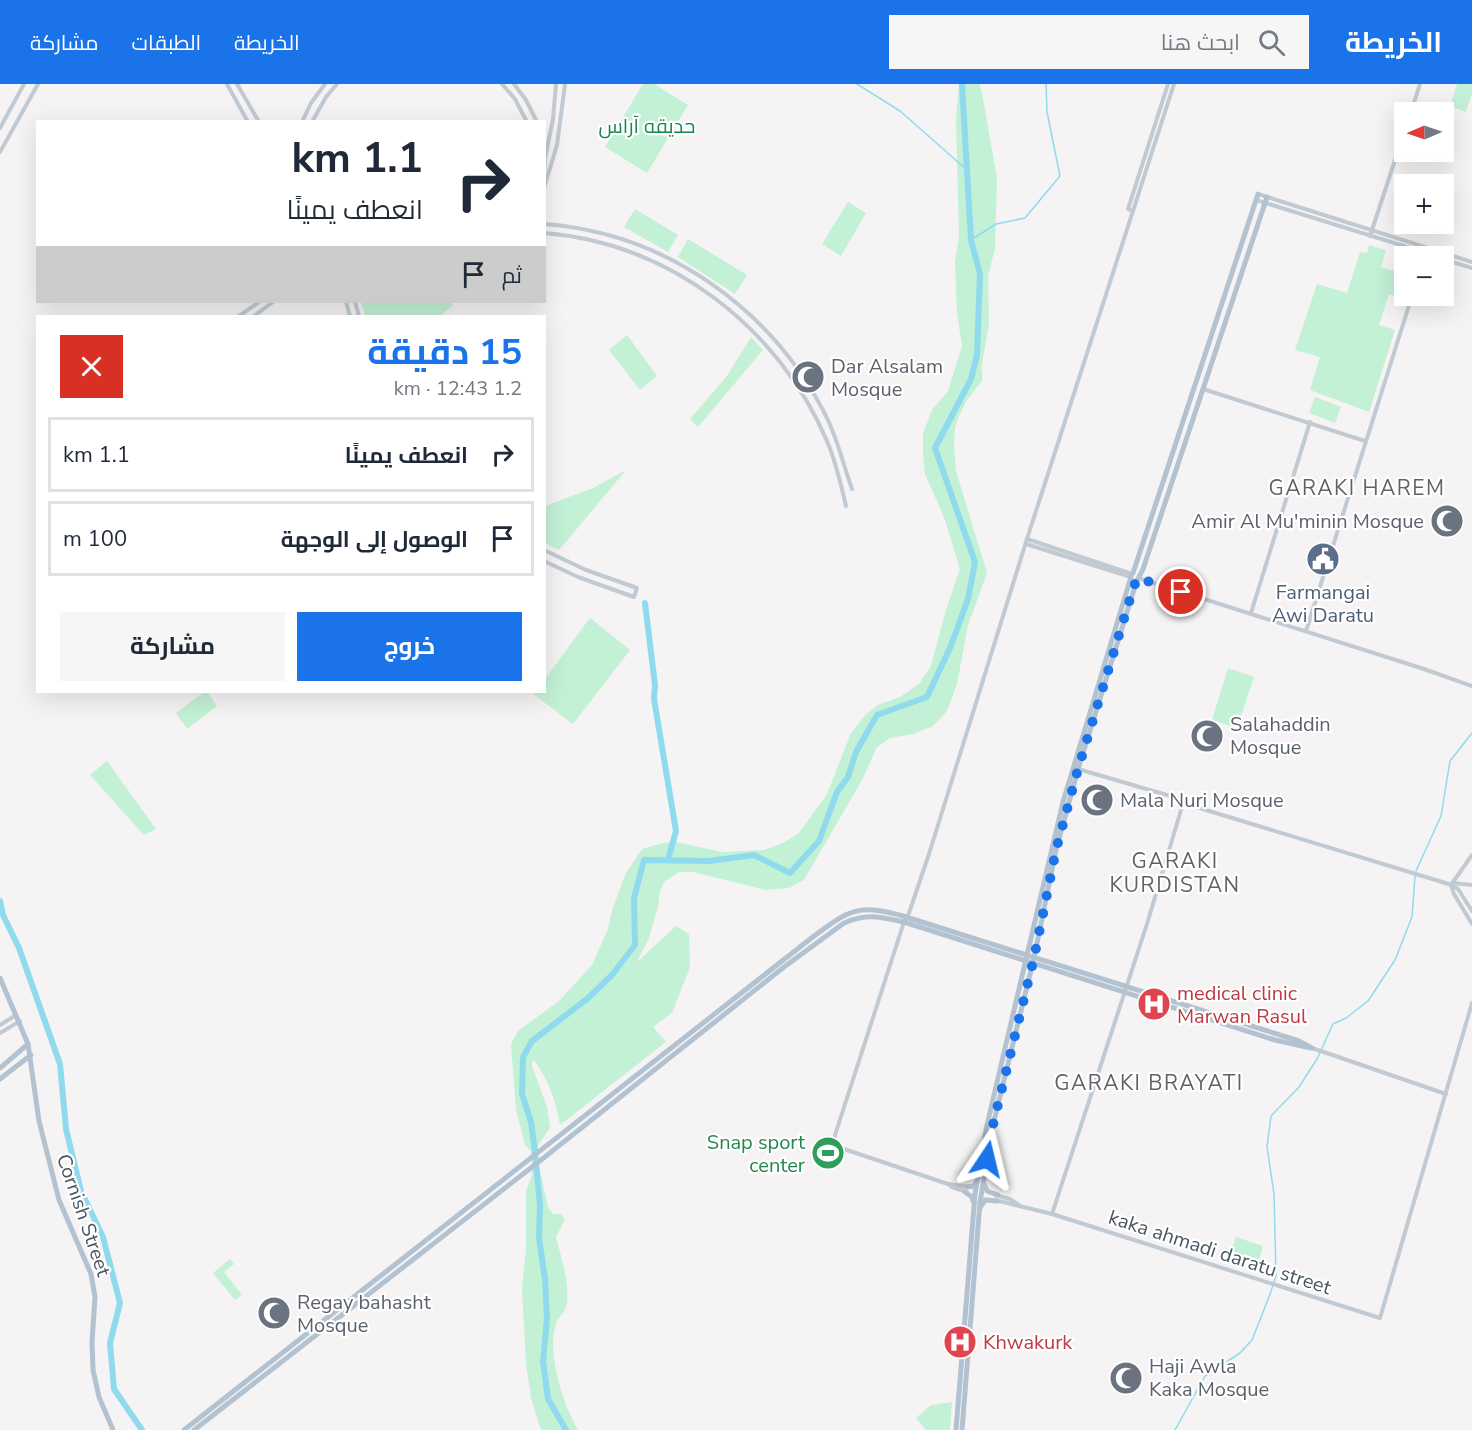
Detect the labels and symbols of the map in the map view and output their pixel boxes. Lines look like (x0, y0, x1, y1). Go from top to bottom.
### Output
north arrow (1394, 102, 1454, 162)
park label: حديقه آراس (599, 113, 695, 140)
place label: Dar Alsalam Mosque (831, 353, 943, 403)
mosque icon: Dar Alsalam Mosque (790, 359, 826, 395)
district label: GARAKI HAREM (1268, 474, 1446, 502)
mosque icon: Amir Al Mu'minin Mosque (1429, 503, 1465, 539)
place label: Amir Al Mu'minin Mosque (1191, 508, 1424, 535)
public building icon: Farmangai Awi Daratu (1305, 541, 1341, 577)
pin (1155, 566, 1206, 617)
place label: Farmangai Awi Daratu (1272, 579, 1374, 629)
place label: Salahaddin Mosque (1230, 711, 1331, 761)
mosque icon: Salahaddin Mosque (1189, 718, 1225, 754)
mosque icon: Mala Nuri Mosque (1079, 782, 1115, 818)
place label: Mala Nuri Mosque (1120, 787, 1284, 814)
district label: GARAKI KURDISTAN (1109, 847, 1241, 899)
place label: medical clinic Marwan Rasul (1177, 980, 1307, 1030)
hospital icon: medical clinic Marwan Rasul (1136, 986, 1172, 1022)
district label: GARAKI BRAYATI (1054, 1069, 1244, 1097)
position arrow (955, 1127, 1019, 1191)
place label: Snap sport center (707, 1129, 806, 1179)
sports icon: Snap sport center (810, 1135, 846, 1171)
street label: Cornish Street (50, 1150, 117, 1281)
street label: kaka ahmadi daratu street (1105, 1204, 1335, 1302)
place label: Regay bahasht Mosque (297, 1289, 432, 1339)
mosque icon: Regay bahasht Mosque (256, 1295, 292, 1331)
hospital icon: Khwakurk (942, 1324, 978, 1360)
place label: Khwakurk (983, 1329, 1073, 1356)
place label: Haji Awla Kaka Mosque (1149, 1353, 1269, 1403)
mosque icon: Haji Awla Kaka Mosque (1108, 1360, 1144, 1396)

